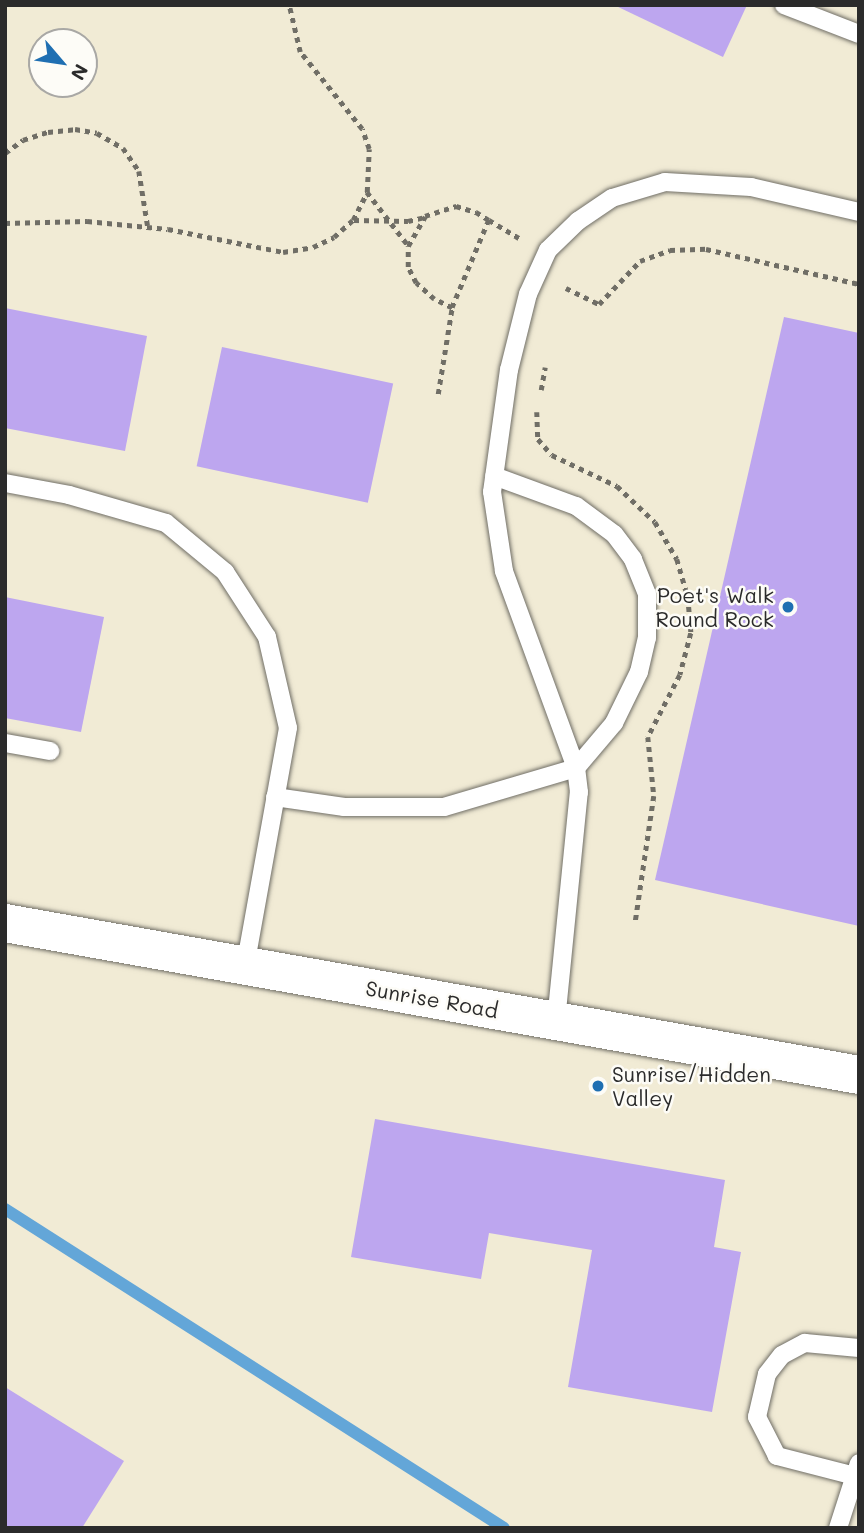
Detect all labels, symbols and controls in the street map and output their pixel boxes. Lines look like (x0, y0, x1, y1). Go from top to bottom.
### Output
north arrow (28, 28, 98, 98)
text: N (66, 60, 94, 85)
place label: Poet's Walk Round Rock (656, 582, 774, 632)
marker: Poet's Walk Round Rock (780, 599, 796, 615)
street label: Sunrise Road (364, 975, 500, 1023)
place label: Sunrise/Hidden Valley (612, 1061, 771, 1111)
marker: Sunrise/Hidden Valley (590, 1078, 606, 1094)

